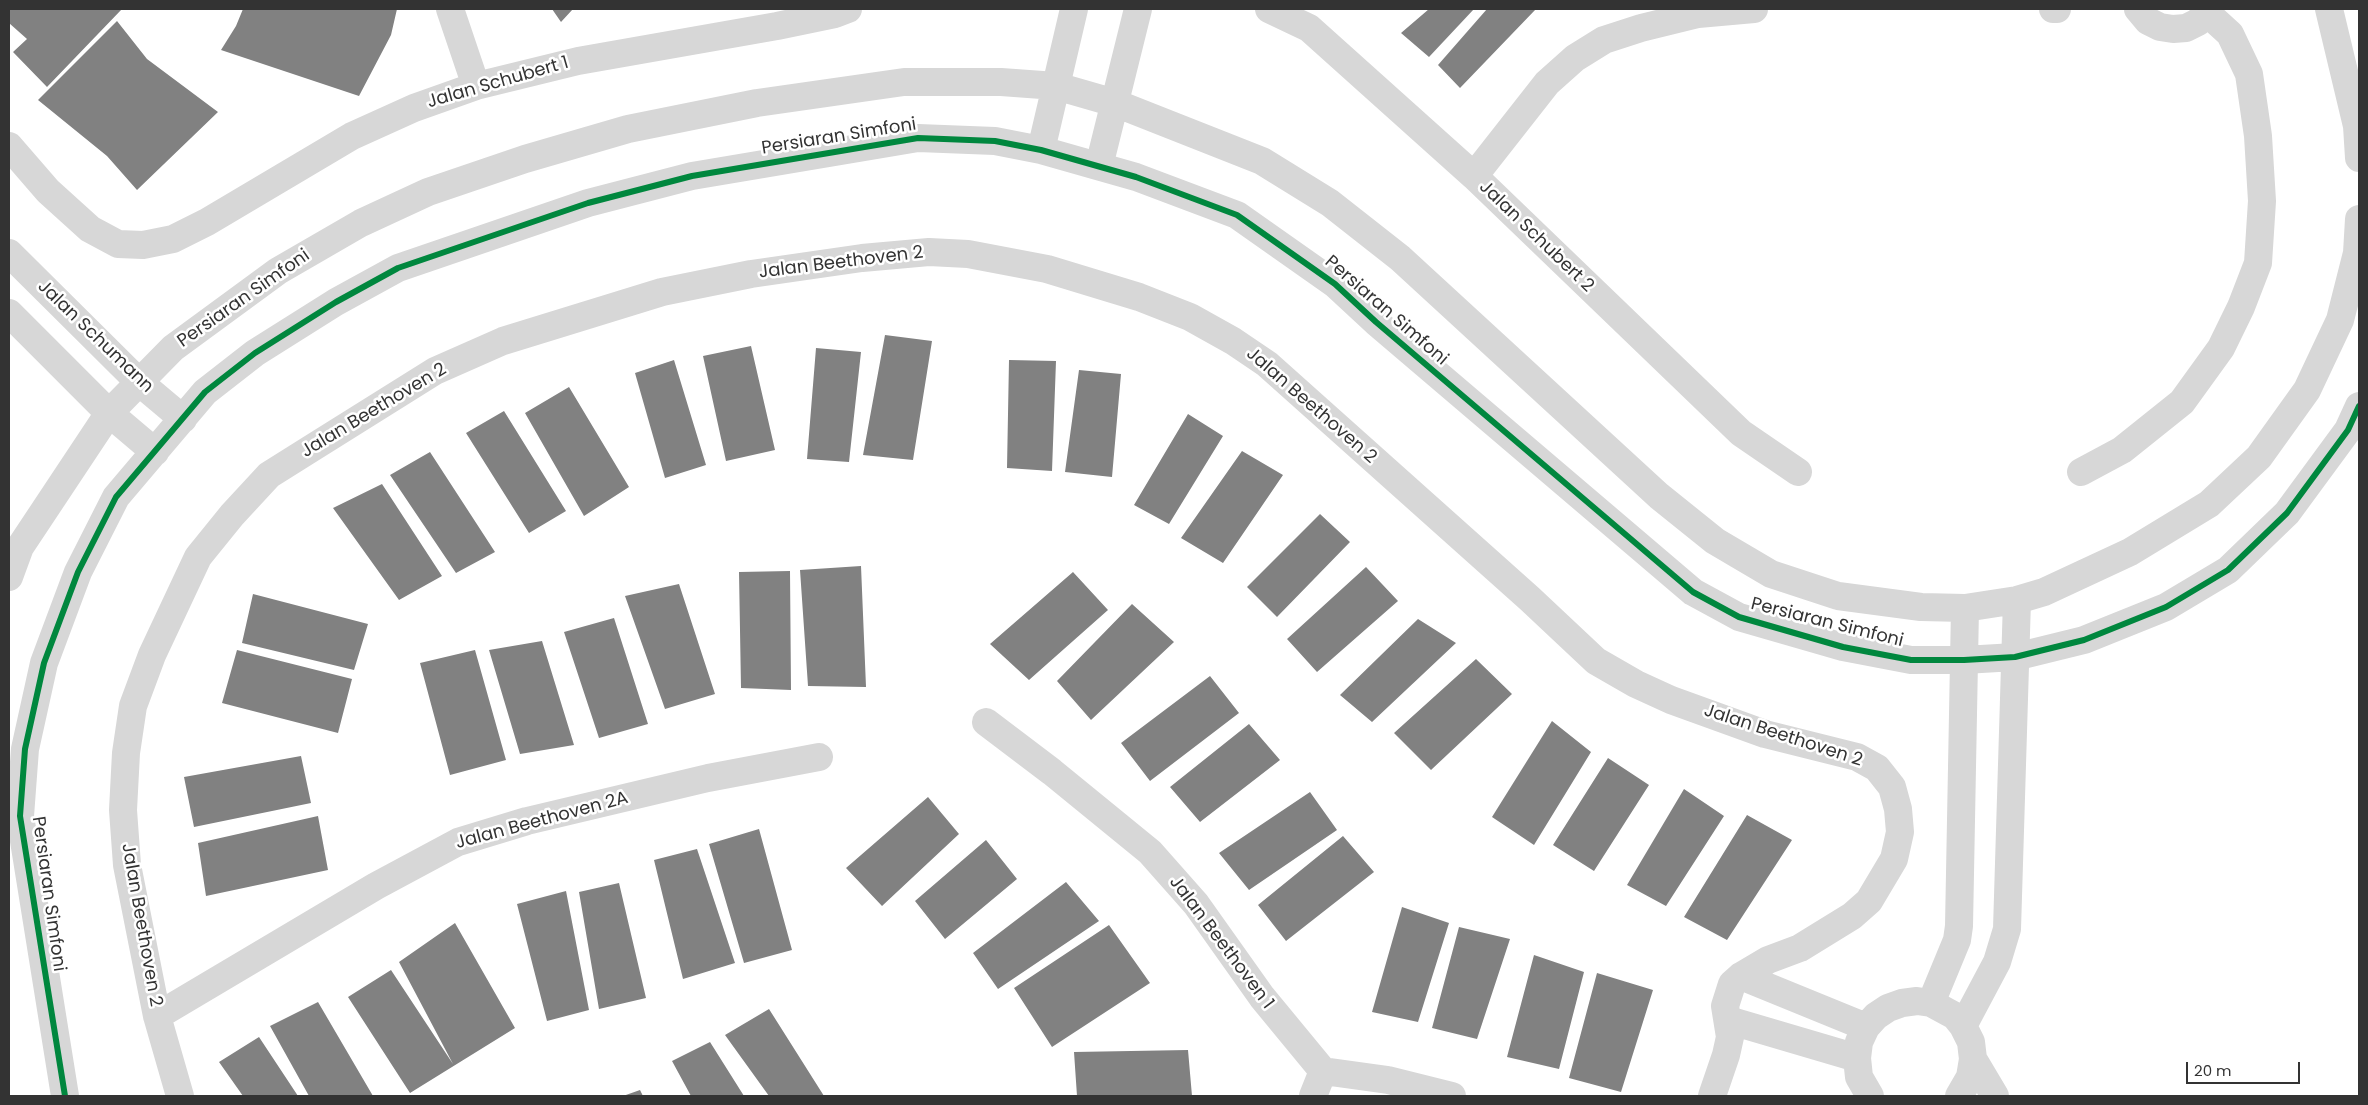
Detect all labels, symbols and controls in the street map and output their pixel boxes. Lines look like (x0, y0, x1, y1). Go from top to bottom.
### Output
street label: Jalan Schubert 1 (425, 52, 571, 114)
street label: Persiaran Simfoni (760, 114, 918, 160)
street label: Jalan Schubert 2 (1474, 177, 1598, 297)
street label: Jalan Beethoven 2 (758, 242, 924, 284)
street label: Persiaran Simfoni (174, 245, 314, 353)
street label: Persiaran Simfoni (1320, 252, 1452, 370)
street label: Jalan Schumann (33, 276, 157, 398)
street label: Jalan Beethoven 2 (1241, 344, 1381, 468)
street label: Jalan Beethoven 2 (298, 359, 450, 463)
street label: Persiaran Simfoni (1749, 594, 1905, 652)
street label: Jalan Beethoven 2 (1701, 700, 1865, 772)
street label: Jalan Beethoven 2A (453, 788, 631, 854)
street label: Persiaran Simfoni (26, 815, 70, 973)
street label: Jalan Beethoven 2 (116, 842, 166, 1008)
street label: Jalan Beethoven 1 (1164, 872, 1278, 1014)
scale bar (2188, 1052, 2302, 1084)
text: 20 m (2194, 1060, 2232, 1081)

